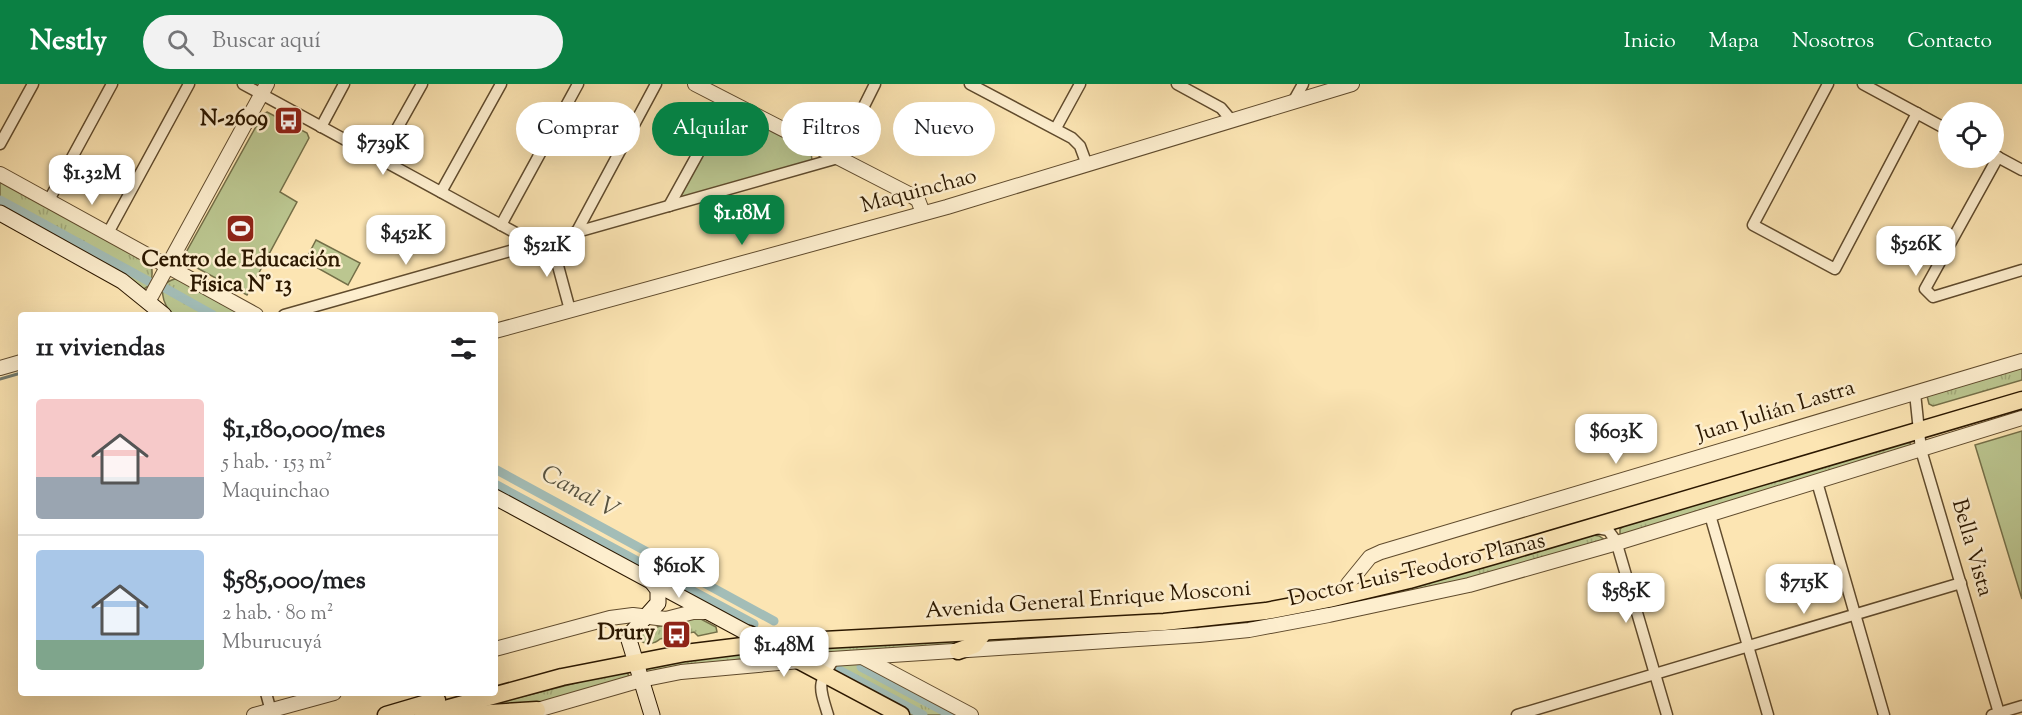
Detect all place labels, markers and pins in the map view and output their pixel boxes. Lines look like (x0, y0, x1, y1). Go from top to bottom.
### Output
place label: N-2609 (200, 104, 268, 136)
bus stop icon: N-2609 (273, 104, 305, 136)
pin: $739K (341, 125, 425, 176)
pin: $1.32M (43, 155, 141, 206)
pin: $1.18M (693, 195, 791, 246)
sports icon: Centro de Educación Física N° 13 (225, 213, 257, 245)
pin: $452K (364, 215, 448, 266)
pin: $526K (1874, 226, 1958, 277)
pin: $521K (505, 227, 589, 278)
place label: Centro de Educación Física N° 13 (142, 245, 340, 302)
pin: $603K (1574, 414, 1658, 465)
pin: $610K (637, 548, 721, 599)
pin: $715K (1762, 564, 1846, 615)
pin: $585K (1584, 573, 1668, 624)
place label: Drury (597, 618, 655, 650)
bus stop icon: Drury (660, 618, 692, 650)
pin: $1.48M (735, 627, 833, 678)

